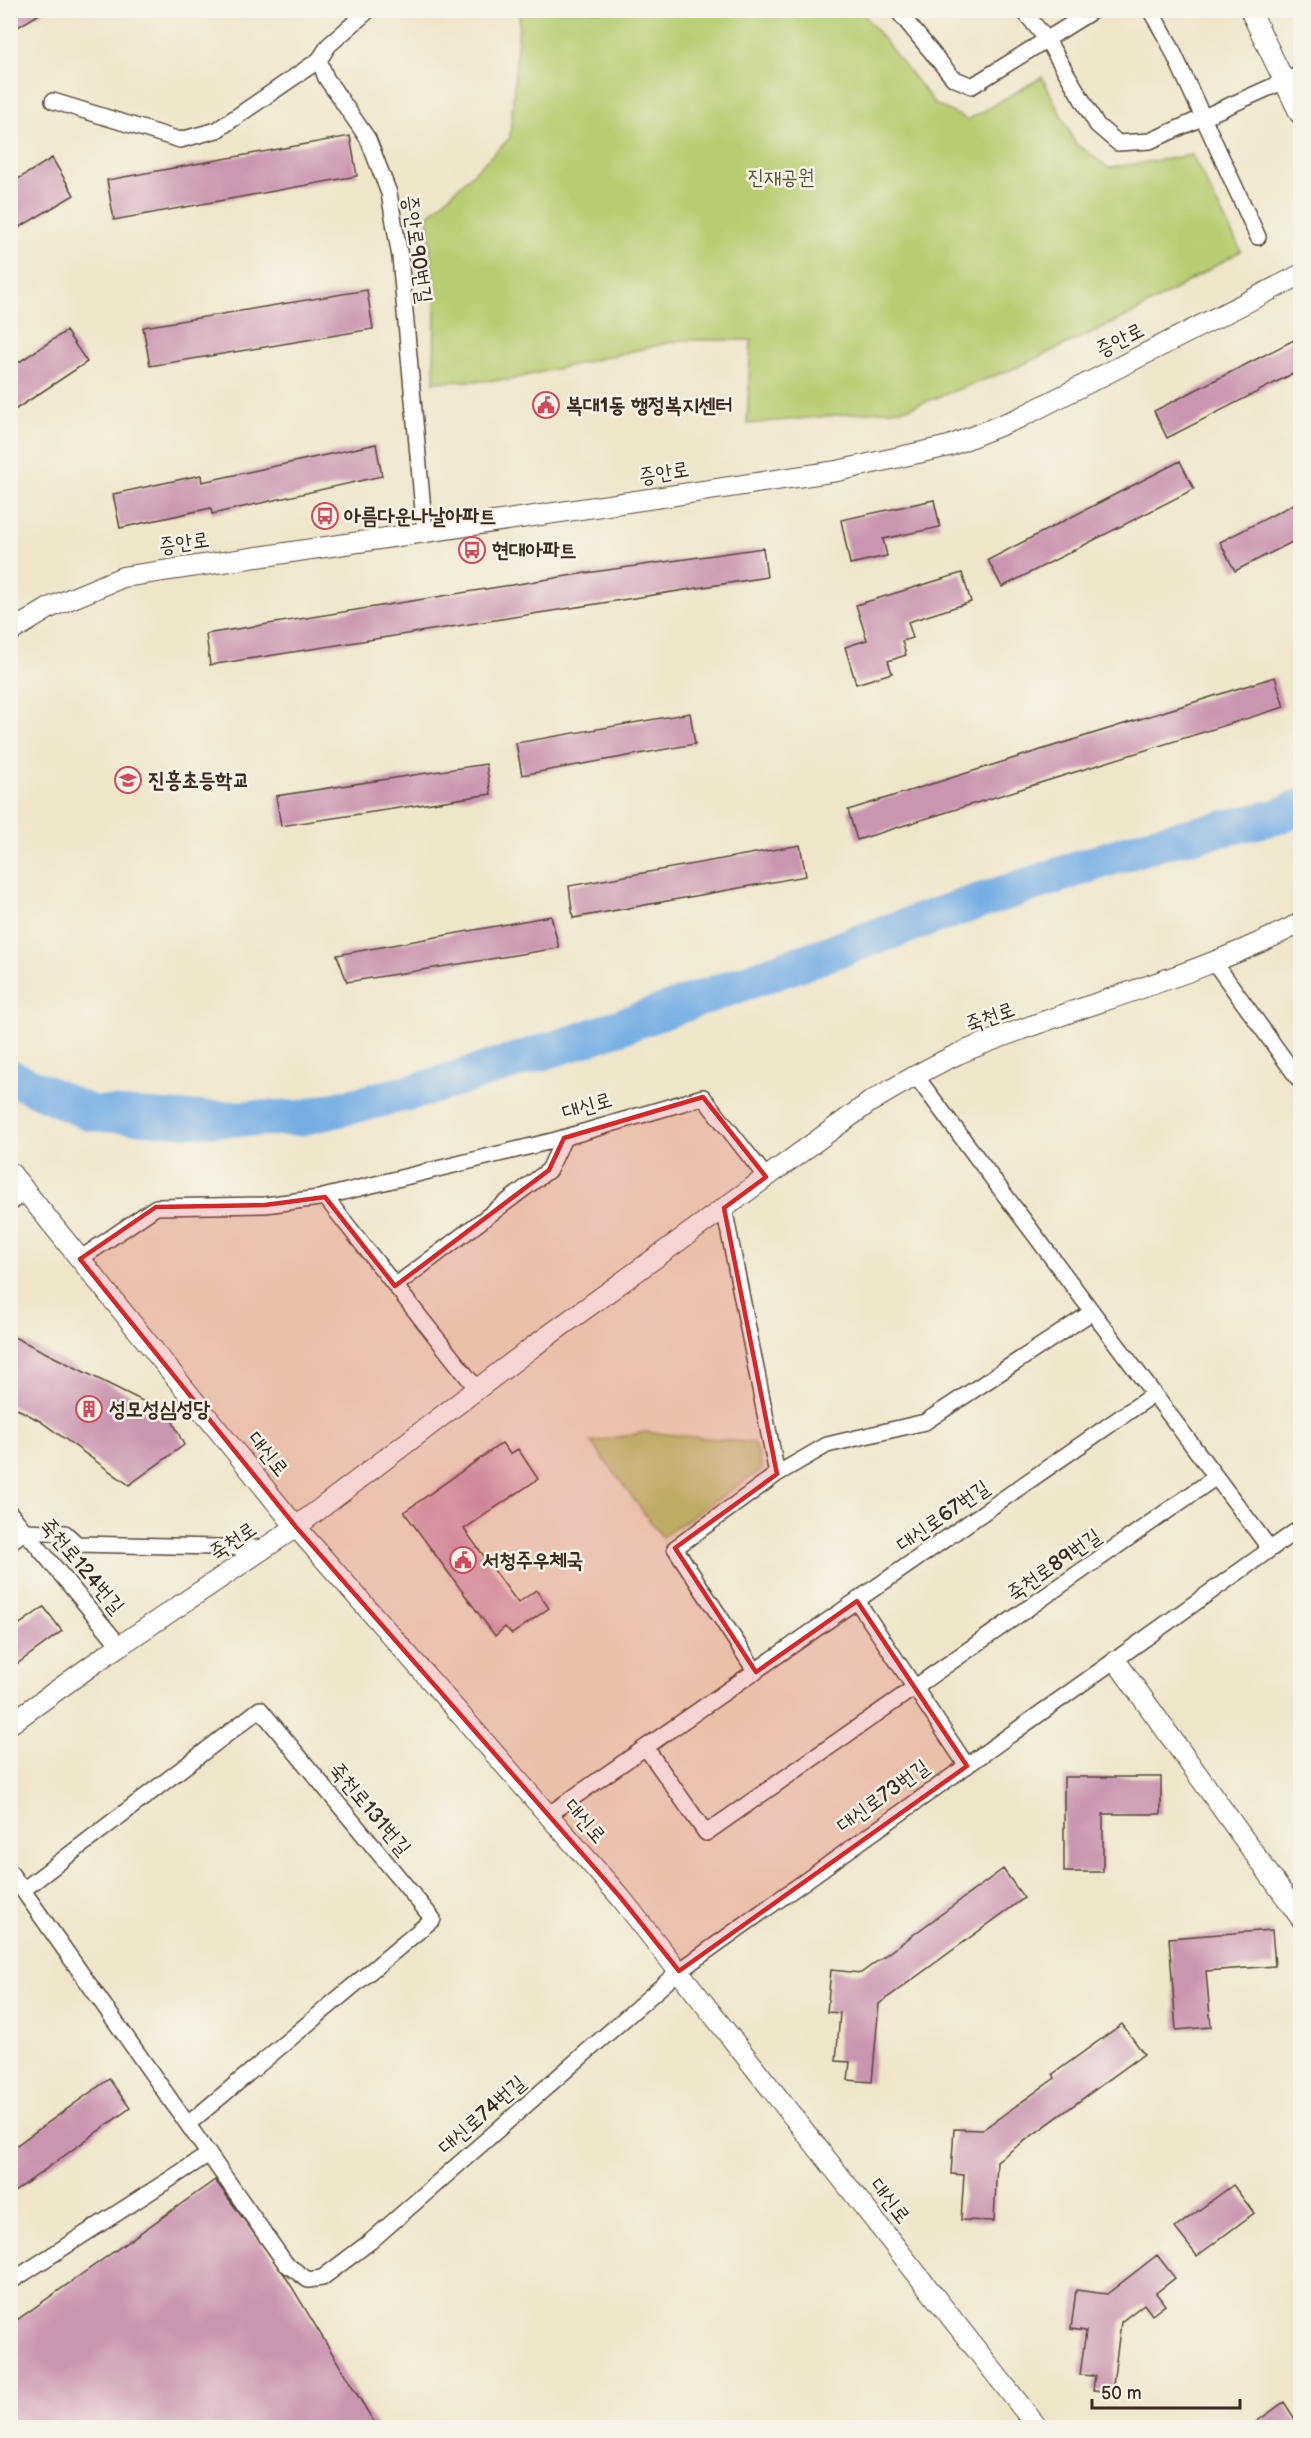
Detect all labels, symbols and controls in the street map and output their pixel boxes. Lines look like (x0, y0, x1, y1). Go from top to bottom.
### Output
park label: 진재공원 (747, 165, 815, 190)
street label: 증안로90번길 (397, 193, 437, 305)
street label: 증안로 (1092, 317, 1148, 363)
public building icon: 복대1동 행정복지센터 (531, 390, 561, 420)
place label: 복대1동 행정복지센터 (566, 393, 733, 418)
street label: 증안로 (637, 457, 691, 489)
bus stop icon: 아름다운나날아파트 (310, 501, 340, 531)
place label: 아름다운나날아파트 (344, 504, 496, 529)
street label: 증안로 (157, 527, 211, 559)
bus stop icon: 현대아파트 (457, 535, 487, 565)
place label: 현대아파트 (492, 538, 577, 563)
school or university icon: 진흥초등학교 (113, 765, 143, 795)
place label: 진흥초등학교 (148, 768, 249, 793)
street label: 죽천로 (962, 997, 1018, 1037)
street label: 대신로 (559, 1087, 615, 1125)
building icon: 성모성심성당 (74, 1394, 104, 1424)
place label: 성모성심성당 (109, 1397, 210, 1422)
street label: 대신로 (242, 1426, 294, 1482)
street label: 대신로67번길 (892, 1475, 994, 1557)
street label: 죽천로124번길 (35, 1513, 129, 1619)
street label: 죽천로 (205, 1516, 261, 1566)
street label: 죽천로89번길 (1002, 1523, 1106, 1606)
public building icon: 서청주우체국 (448, 1545, 478, 1575)
place label: 서청주우체국 (482, 1548, 583, 1573)
street label: 대신로73번길 (832, 1754, 934, 1838)
street label: 죽천로131번길 (324, 1757, 416, 1861)
street label: 대신로 (559, 1794, 611, 1848)
street label: 대신로74번길 (433, 2070, 531, 2160)
street label: 대신로 (865, 2173, 915, 2229)
scale bar (1092, 2372, 1240, 2410)
text: 50 m (1101, 2383, 1142, 2404)

